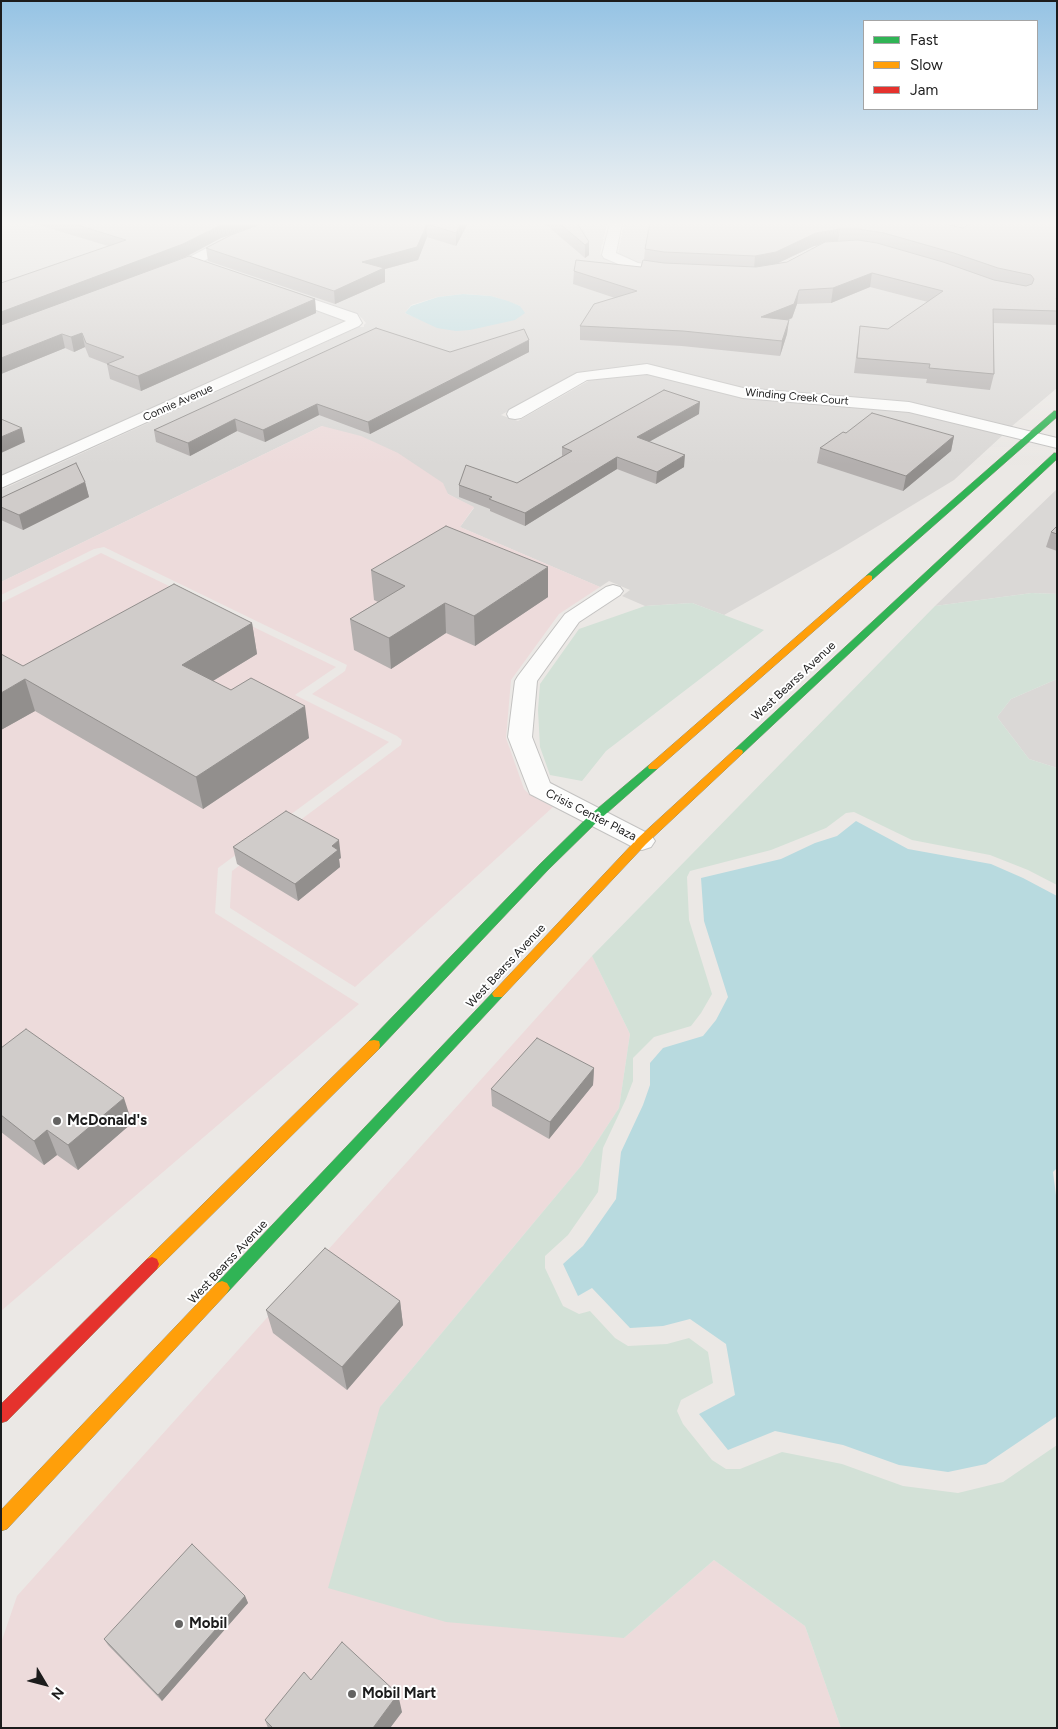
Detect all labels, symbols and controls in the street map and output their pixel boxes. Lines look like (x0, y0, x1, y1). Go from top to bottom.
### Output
legend (863, 20, 1038, 110)
text: Fast (910, 31, 938, 49)
text: Slow (910, 56, 943, 74)
text: Jam (910, 81, 938, 99)
street label: Connie Avenue (141, 382, 215, 424)
street label: Winding Creek Court (745, 386, 849, 408)
street label: West Bearss Avenue (749, 638, 839, 724)
street label: Crisis Center Plaza (543, 786, 639, 844)
street label: West Bearss Avenue (463, 921, 549, 1011)
place label: McDonald's (67, 1112, 147, 1130)
marker: McDonald's (51, 1115, 63, 1127)
street label: West Bearss Avenue (185, 1217, 271, 1307)
place label: Mobil (189, 1615, 227, 1633)
marker: Mobil (173, 1618, 185, 1630)
north arrow (20, 1659, 70, 1709)
text: N (47, 1684, 67, 1703)
place label: Mobil Mart (362, 1685, 436, 1703)
marker: Mobil Mart (346, 1688, 358, 1700)

